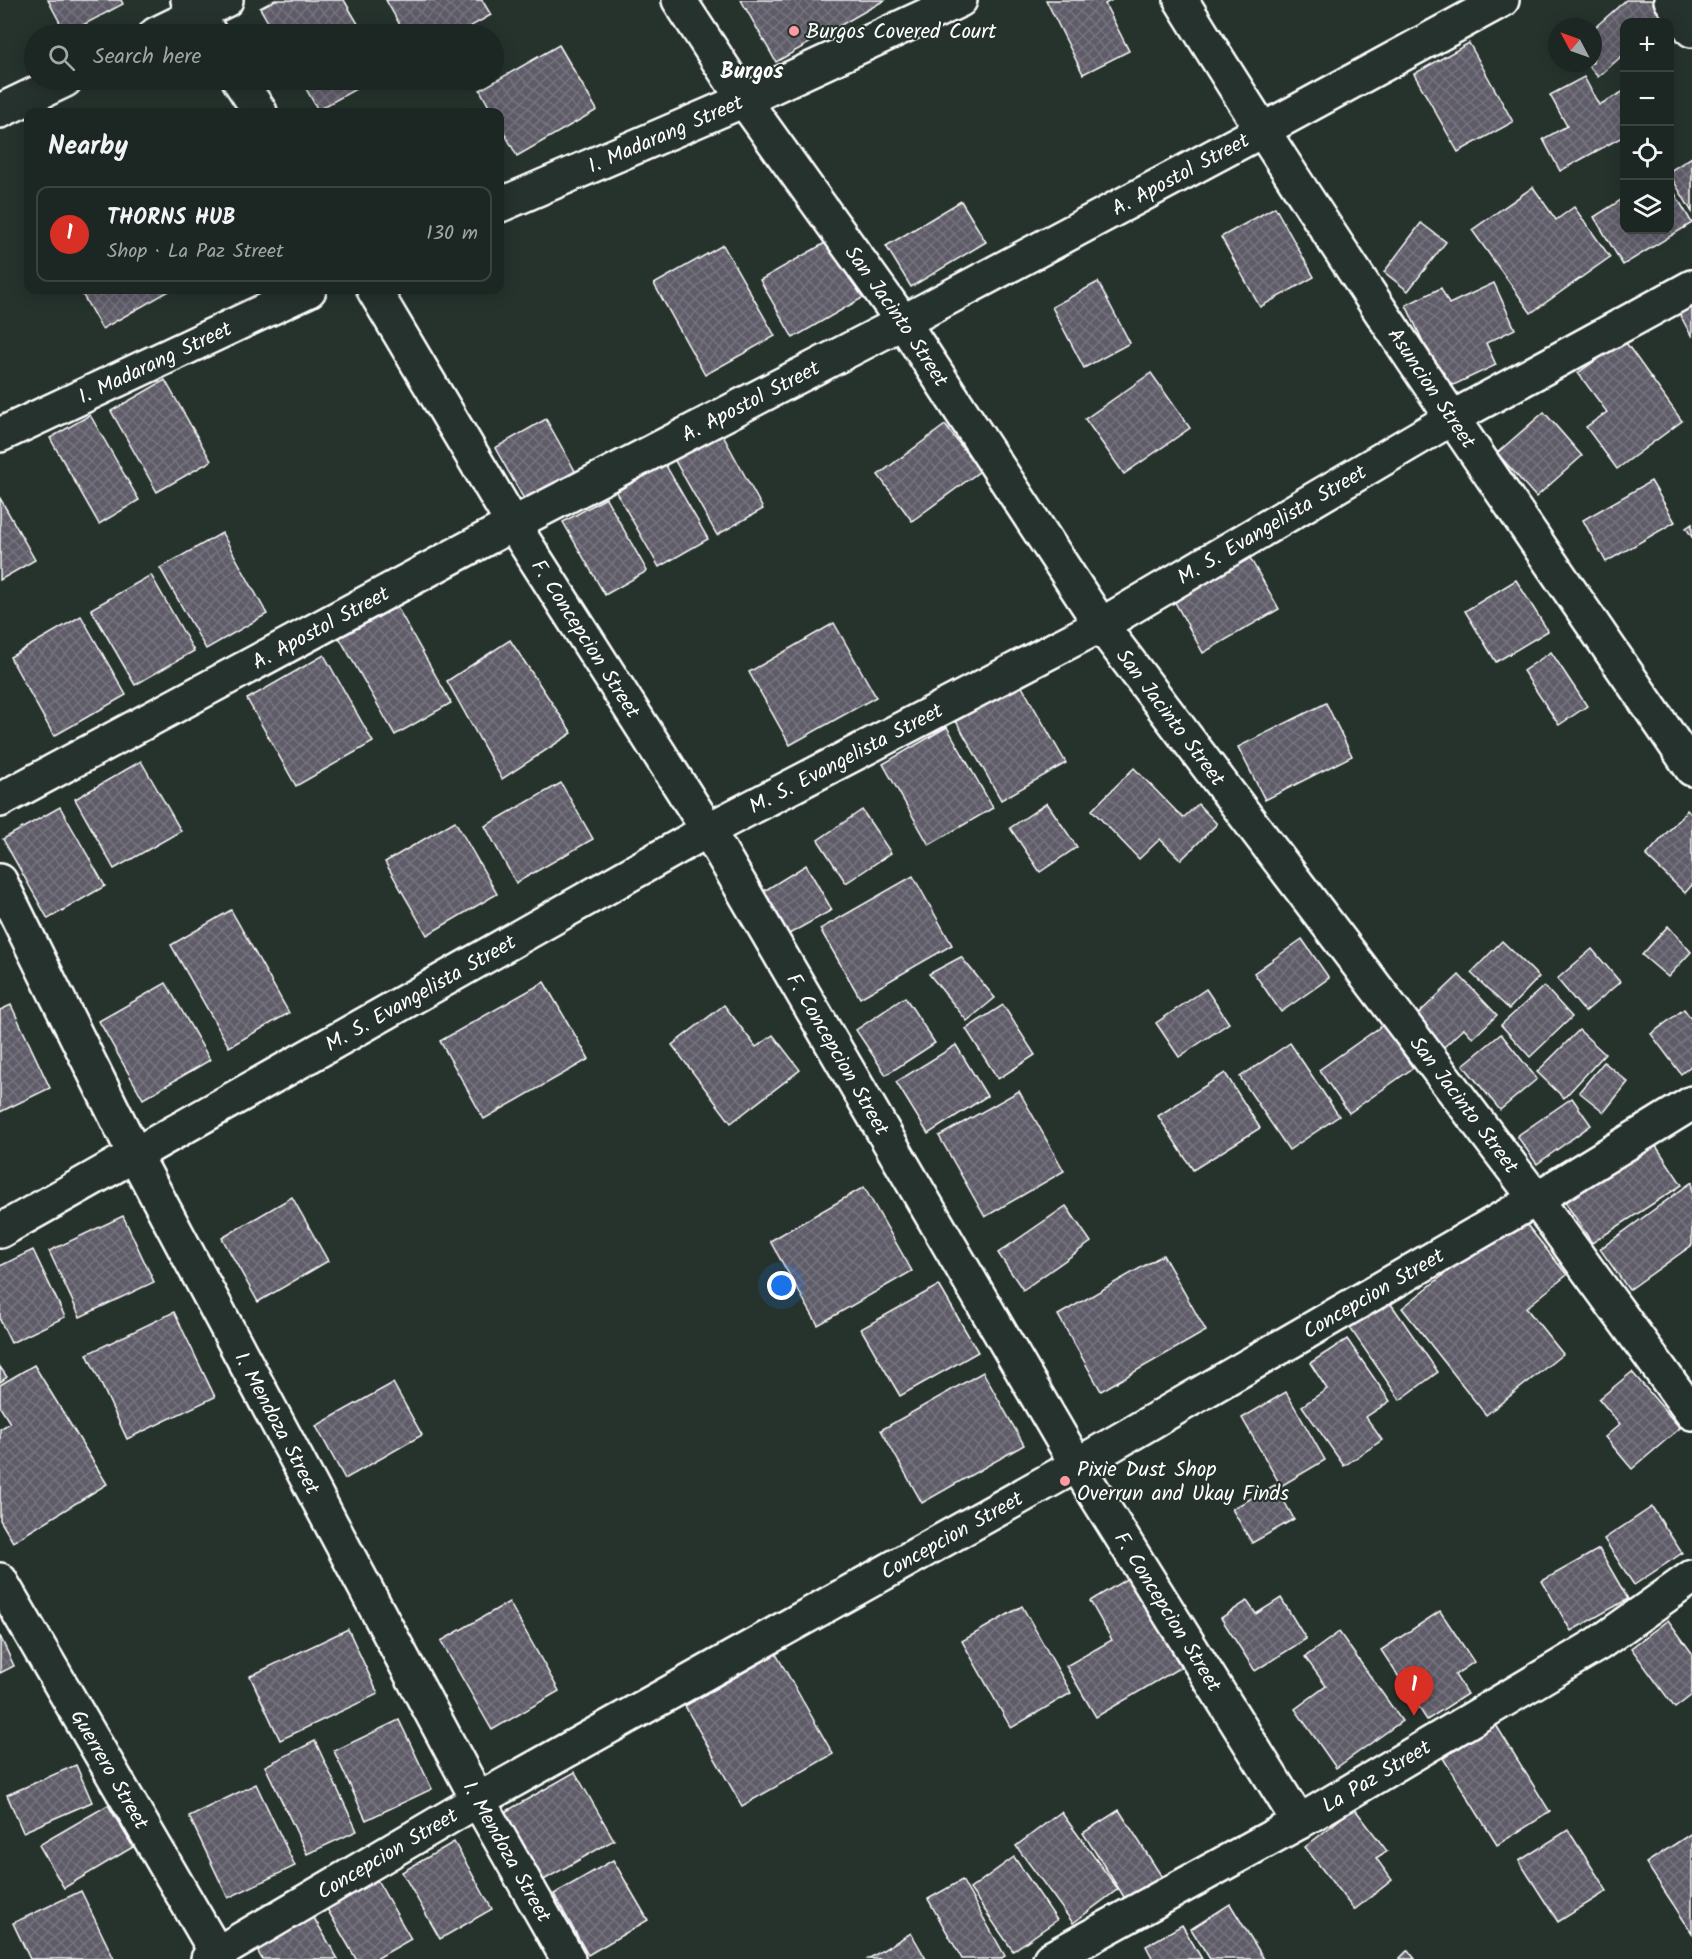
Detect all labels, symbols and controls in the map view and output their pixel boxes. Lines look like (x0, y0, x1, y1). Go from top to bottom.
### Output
place label: Burgos Covered Court (806, 16, 997, 49)
north arrow (1548, 18, 1602, 72)
map controls (1620, 18, 1674, 234)
button: + (1620, 18, 1674, 72)
search box (24, 24, 504, 90)
marker: Burgos Covered Court (787, 24, 801, 38)
text: Search here (93, 40, 201, 75)
icon: search (45, 41, 78, 74)
district label: Burgos (720, 55, 784, 90)
button: − (1620, 72, 1674, 126)
street label: I. Madarang Street (583, 87, 750, 183)
street label: A. Apostol Street (1106, 125, 1257, 226)
text: Nearby (48, 126, 128, 168)
button: locate (1620, 126, 1674, 180)
button: layers (1620, 180, 1674, 234)
text: THORNS HUB (107, 201, 236, 236)
text: 1 (66, 218, 73, 250)
text: 130 m (426, 218, 478, 250)
text: Shop · La Paz Street (107, 236, 284, 268)
street label: San Jacinto Street (835, 239, 957, 395)
street label: I. Madarang Street (73, 313, 239, 414)
street label: Asuncion Street (1378, 321, 1484, 457)
street label: A. Apostol Street (676, 352, 827, 452)
street label: M. S. Evangelista Street (1171, 456, 1374, 595)
street label: F. Concepcion Street (522, 553, 648, 726)
street label: A. Apostol Street (247, 578, 397, 679)
street label: San Jacinto Street (1107, 642, 1233, 795)
street label: M. S. Evangelista Street (743, 695, 950, 824)
street label: M. S. Evangelista Street (319, 926, 523, 1062)
street label: F. Concepcion Street (776, 967, 898, 1143)
street label: San Jacinto Street (1400, 1030, 1527, 1182)
street label: Concepcion Street (1297, 1240, 1452, 1349)
your location (767, 1271, 796, 1300)
street label: I. Mendoza Street (225, 1346, 328, 1502)
place label: Pixie Dust Shop Overrun and Ukay Finds (1077, 1454, 1289, 1511)
marker: Pixie Dust Shop Overrun and Ukay Finds (1058, 1474, 1072, 1488)
street label: Concepcion Street (875, 1483, 1031, 1590)
street label: F. Concepcion Street (1104, 1526, 1230, 1700)
pin: 1 (1394, 1666, 1434, 1716)
street label: Guerrero Street (61, 1704, 157, 1837)
street label: La Paz Street (1316, 1732, 1439, 1823)
street label: I. Mendoza Street (453, 1775, 559, 1930)
street label: Concepcion Street (311, 1800, 466, 1909)

